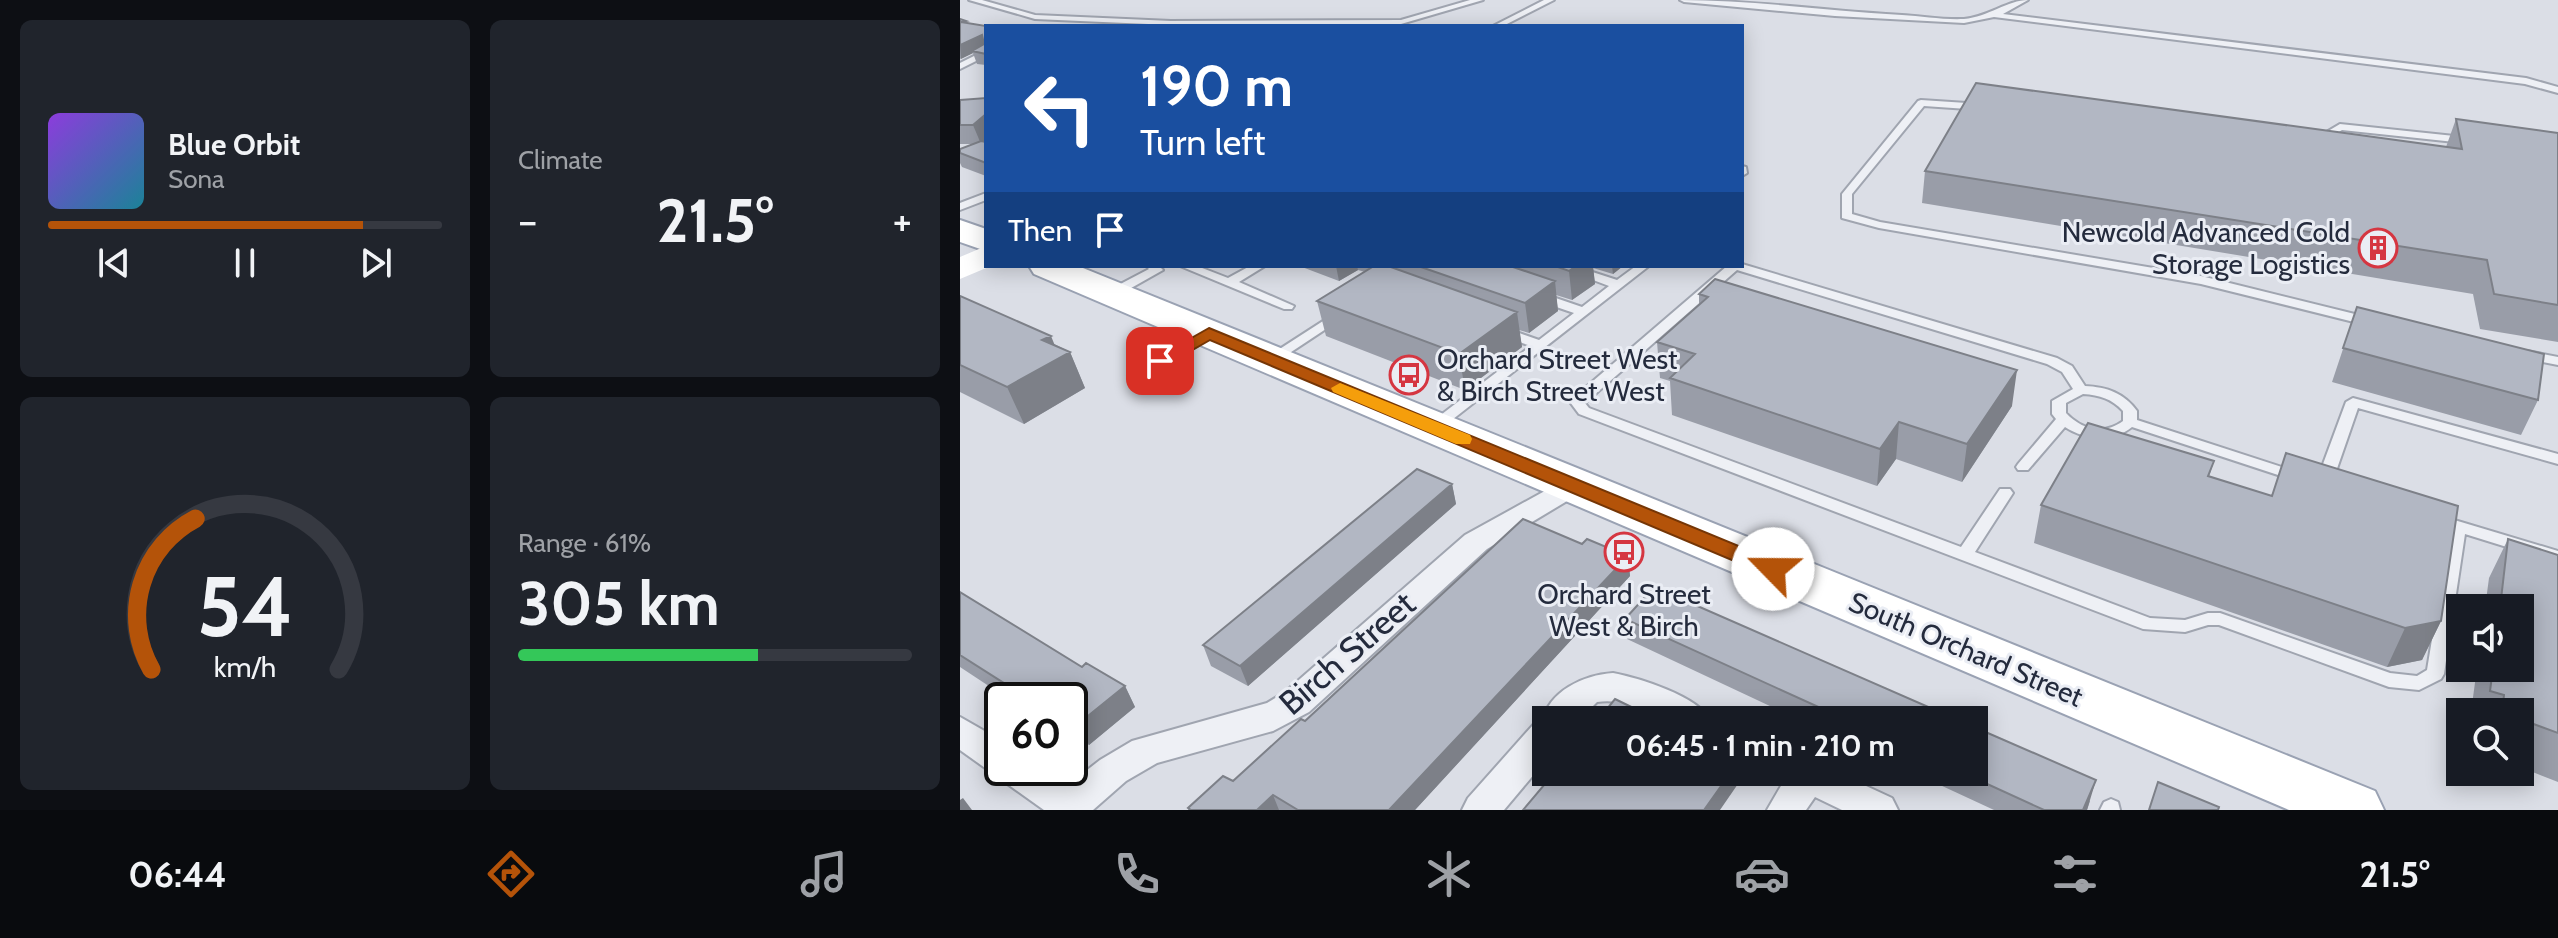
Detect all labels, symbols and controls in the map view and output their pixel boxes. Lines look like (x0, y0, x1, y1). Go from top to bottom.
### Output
text: 190 m (1140, 52, 1293, 120)
icon: left (1008, 56, 1112, 160)
text: Turn left (1140, 120, 1265, 164)
text: Blue Orbit (168, 126, 300, 163)
text: Climate (518, 144, 603, 176)
text: Sona (168, 163, 225, 195)
text: 21.5° (657, 184, 773, 257)
text: − (518, 194, 537, 247)
text: + (893, 194, 912, 247)
icon: arrive (1088, 208, 1132, 252)
text: Then (1008, 212, 1072, 249)
place label: Newcold Advanced Cold Storage Logistics (2062, 215, 2350, 281)
building icon: Newcold Advanced Cold Storage Logistics (2357, 227, 2399, 269)
icon: previous (92, 241, 136, 285)
icon: pause (223, 241, 267, 285)
icon: next (354, 241, 398, 285)
pin (1126, 327, 1194, 395)
icon: arrive (1138, 339, 1182, 383)
place label: Orchard Street West & Birch Street West (1437, 342, 1678, 408)
bus stop icon: Orchard Street West & Birch Street West (1388, 354, 1430, 396)
text: Range · 61% (518, 527, 651, 559)
position arrow (1731, 527, 1815, 611)
bus stop icon: Orchard Street West & Birch (1603, 531, 1645, 573)
text: 54 (197, 555, 293, 656)
text: 305 km (518, 567, 720, 640)
place label: Orchard Street West & Birch (1537, 577, 1711, 643)
street label: Birch Street (1270, 583, 1424, 723)
street label: South Orchard Street (1844, 584, 2088, 714)
map controls (2446, 594, 2534, 786)
button: sound (2446, 594, 2534, 682)
text: km/h (214, 649, 276, 684)
speed limit sign: 60 (984, 682, 1088, 786)
button: search (2446, 698, 2534, 786)
text: 06:45 · 1 min · 210 m (1626, 727, 1894, 764)
icon: directions (483, 846, 539, 902)
icon: music (796, 846, 852, 902)
icon: phone (1109, 846, 1165, 902)
icon: climate (1421, 846, 1477, 902)
icon: car (1734, 846, 1790, 902)
icon: filters (2047, 846, 2103, 902)
text: 06:44 (128, 852, 227, 896)
text: 21.5° (2360, 852, 2430, 896)

